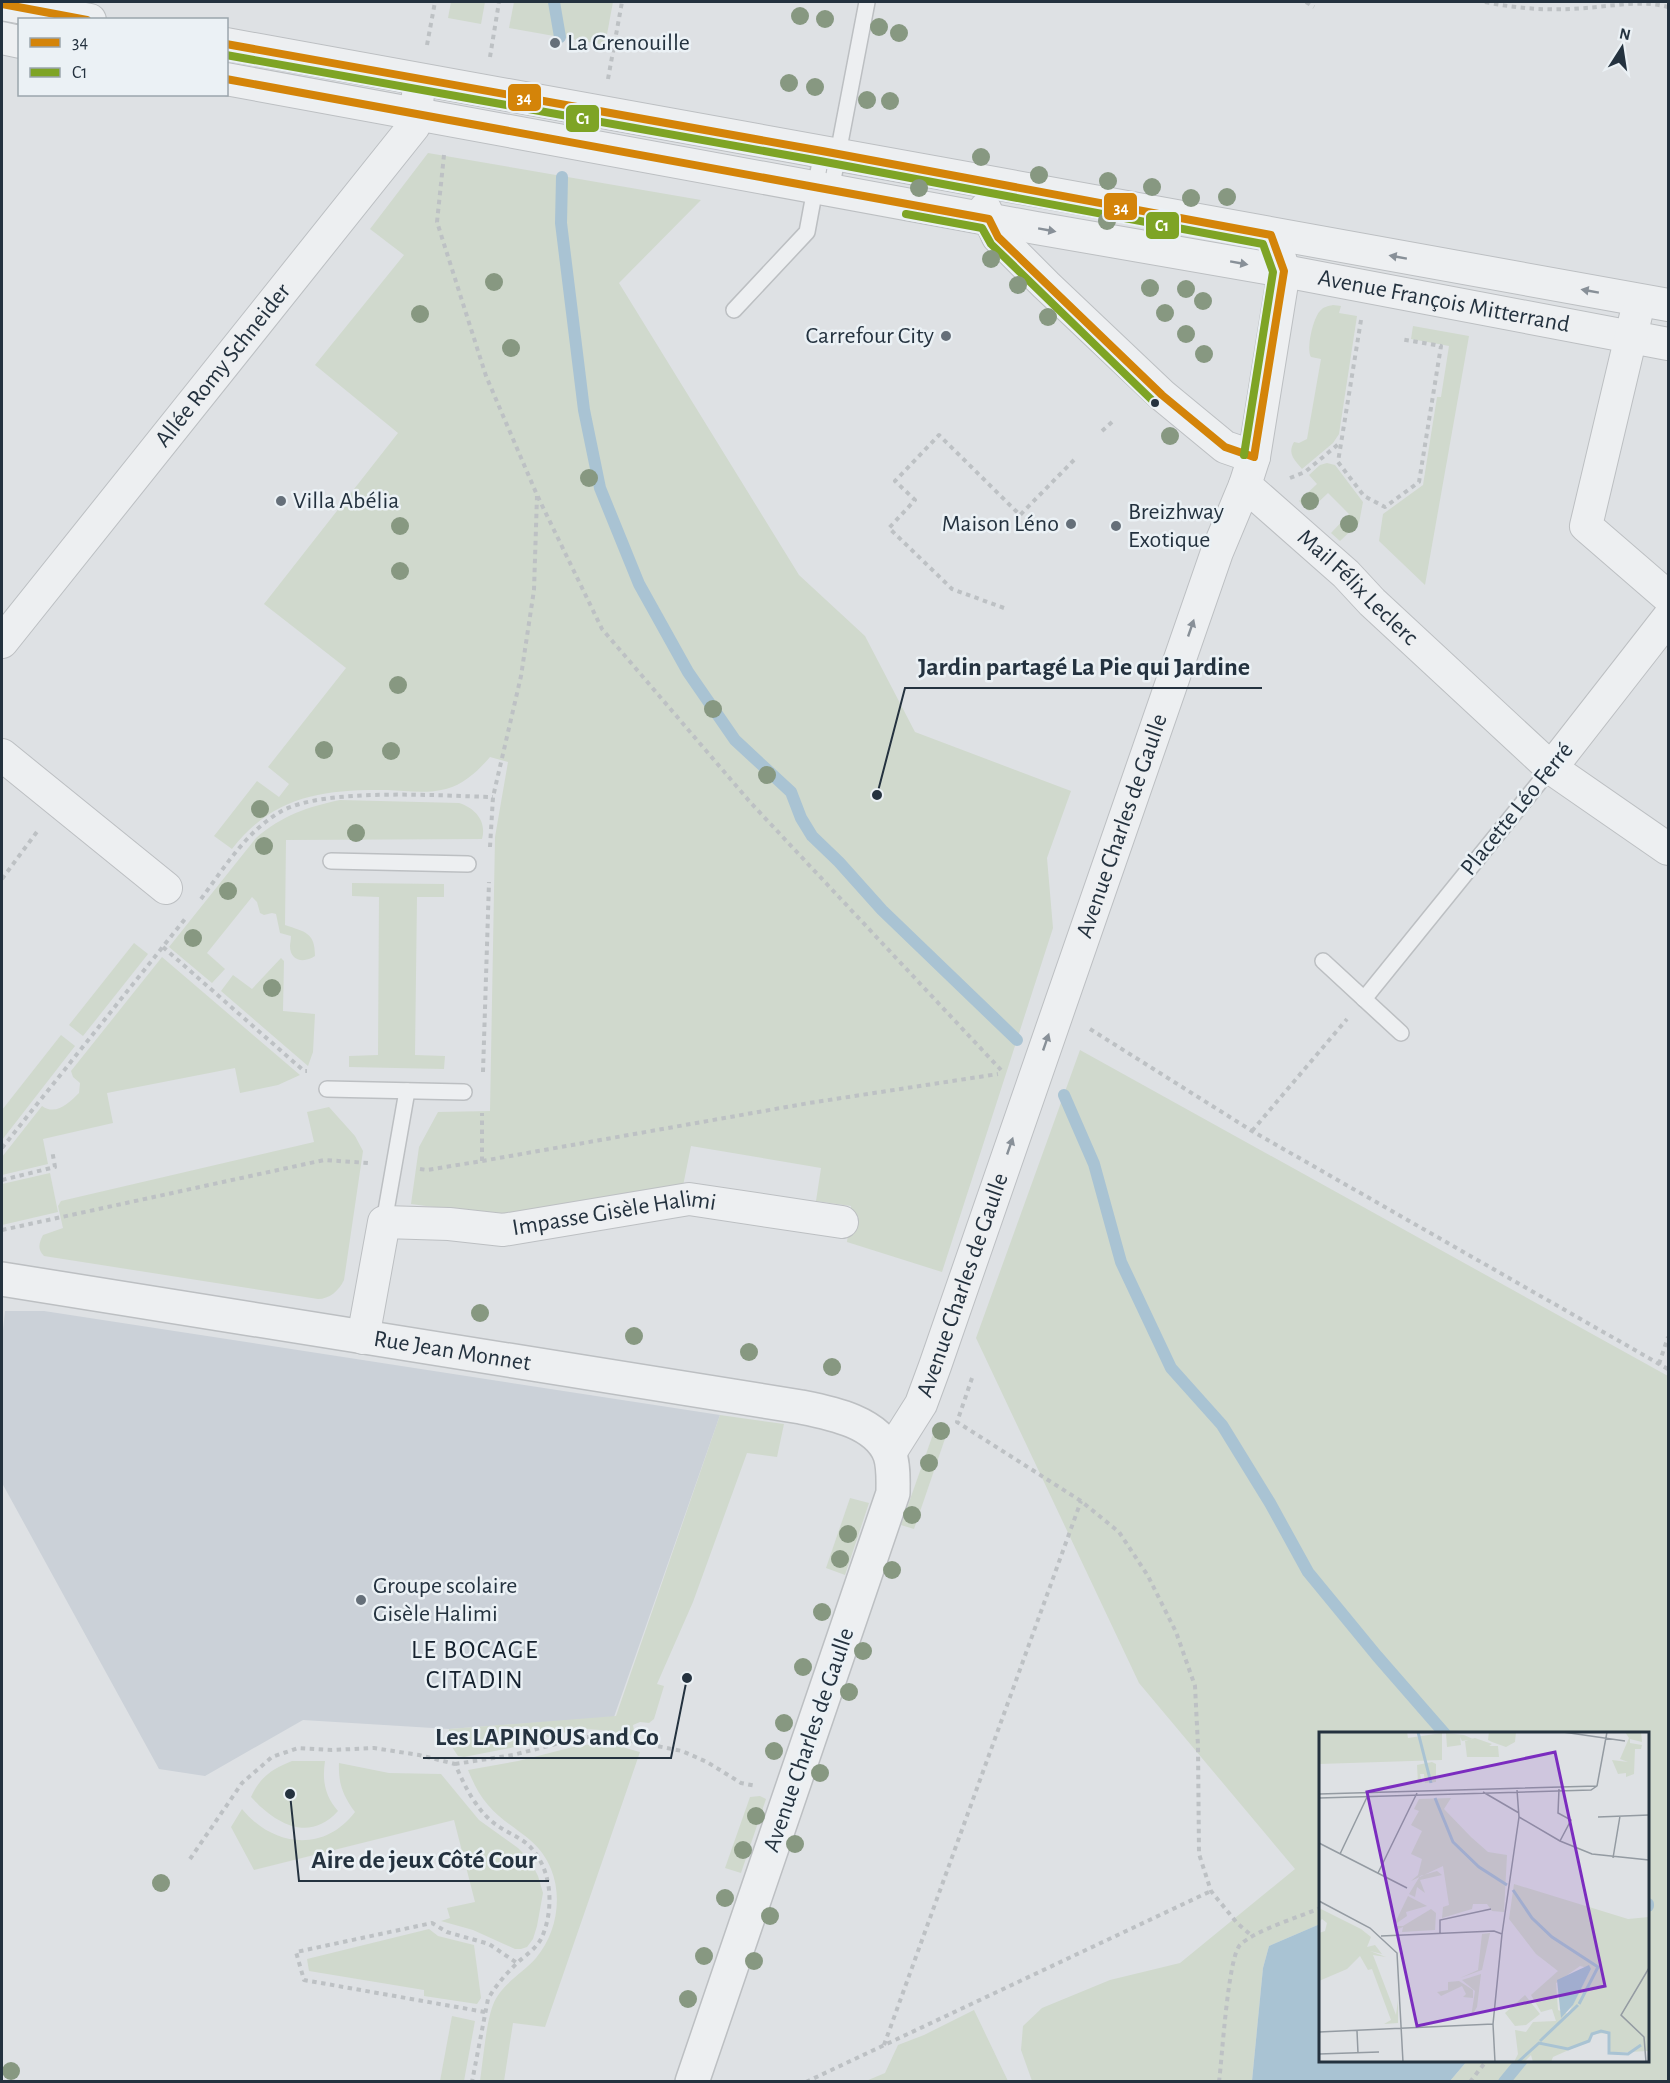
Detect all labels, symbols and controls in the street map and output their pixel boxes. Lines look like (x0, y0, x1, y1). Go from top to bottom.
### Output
legend (18, 18, 228, 96)
north arrow (1592, 18, 1652, 78)
text: N (1618, 25, 1632, 43)
place label: La Grenouille (567, 31, 690, 55)
text: 34 (72, 34, 88, 52)
marker: La Grenouille (548, 36, 562, 50)
text: C1 (72, 64, 88, 82)
line badge: 34 (507, 83, 542, 112)
text: 34 (517, 90, 531, 106)
line badge: C1 (565, 104, 600, 133)
text: C1 (576, 111, 590, 127)
line badge: 34 (1103, 192, 1138, 221)
text: 34 (1114, 200, 1128, 216)
line badge: C1 (1145, 211, 1180, 240)
text: C1 (1155, 218, 1169, 234)
one-way arrow (1037, 225, 1056, 234)
one-way arrow (1389, 252, 1408, 261)
one-way arrow (1230, 259, 1249, 268)
street label: Avenue François Mitterrand (1316, 266, 1572, 337)
street label: Allée Romy Schneider (151, 279, 295, 452)
one-way arrow (1581, 286, 1600, 295)
place label: Carrefour City (806, 324, 934, 348)
marker: Carrefour City (939, 329, 953, 343)
unlabelled marker (1149, 397, 1161, 409)
place label: Villa Abélia (293, 489, 399, 513)
marker: Villa Abélia (274, 494, 288, 508)
place label: Breizhway Exotique (1128, 500, 1224, 552)
place label: Maison Léno (942, 512, 1059, 536)
marker: Maison Léno (1064, 517, 1078, 531)
marker: Breizhway Exotique (1109, 519, 1123, 533)
street label: Mail Félix Leclerc (1293, 525, 1422, 650)
one-way arrow (1187, 619, 1197, 637)
callout: Jardin partagé La Pie qui Jardine (905, 644, 1262, 688)
text: Jardin partagé La Pie qui Jardine (918, 654, 1250, 680)
street label: Avenue Charles de Gaulle (1072, 711, 1172, 941)
street label: Placette Léo Ferré (1456, 738, 1578, 880)
one-way arrow (1042, 1033, 1052, 1051)
one-way arrow (1006, 1137, 1016, 1155)
street label: Avenue Charles de Gaulle (913, 1170, 1013, 1400)
street label: Impasse Gisèle Halimi (510, 1187, 718, 1240)
street label: Rue Jean Monnet (372, 1327, 533, 1376)
place label: Groupe scolaire Gisèle Halimi (373, 1574, 517, 1626)
marker: Groupe scolaire Gisèle Halimi (354, 1593, 368, 1607)
street label: Avenue Charles de Gaulle (759, 1625, 859, 1855)
district label: LE BOCAGE CITADIN (411, 1637, 539, 1693)
callout: Les LAPINOUS and Co (423, 1714, 671, 1758)
text: Les LAPINOUS and Co (435, 1724, 659, 1750)
inset map (1319, 1732, 1649, 2062)
callout: Aire de jeux Côté Cour (299, 1837, 549, 1881)
text: Aire de jeux Côté Cour (311, 1847, 537, 1873)

